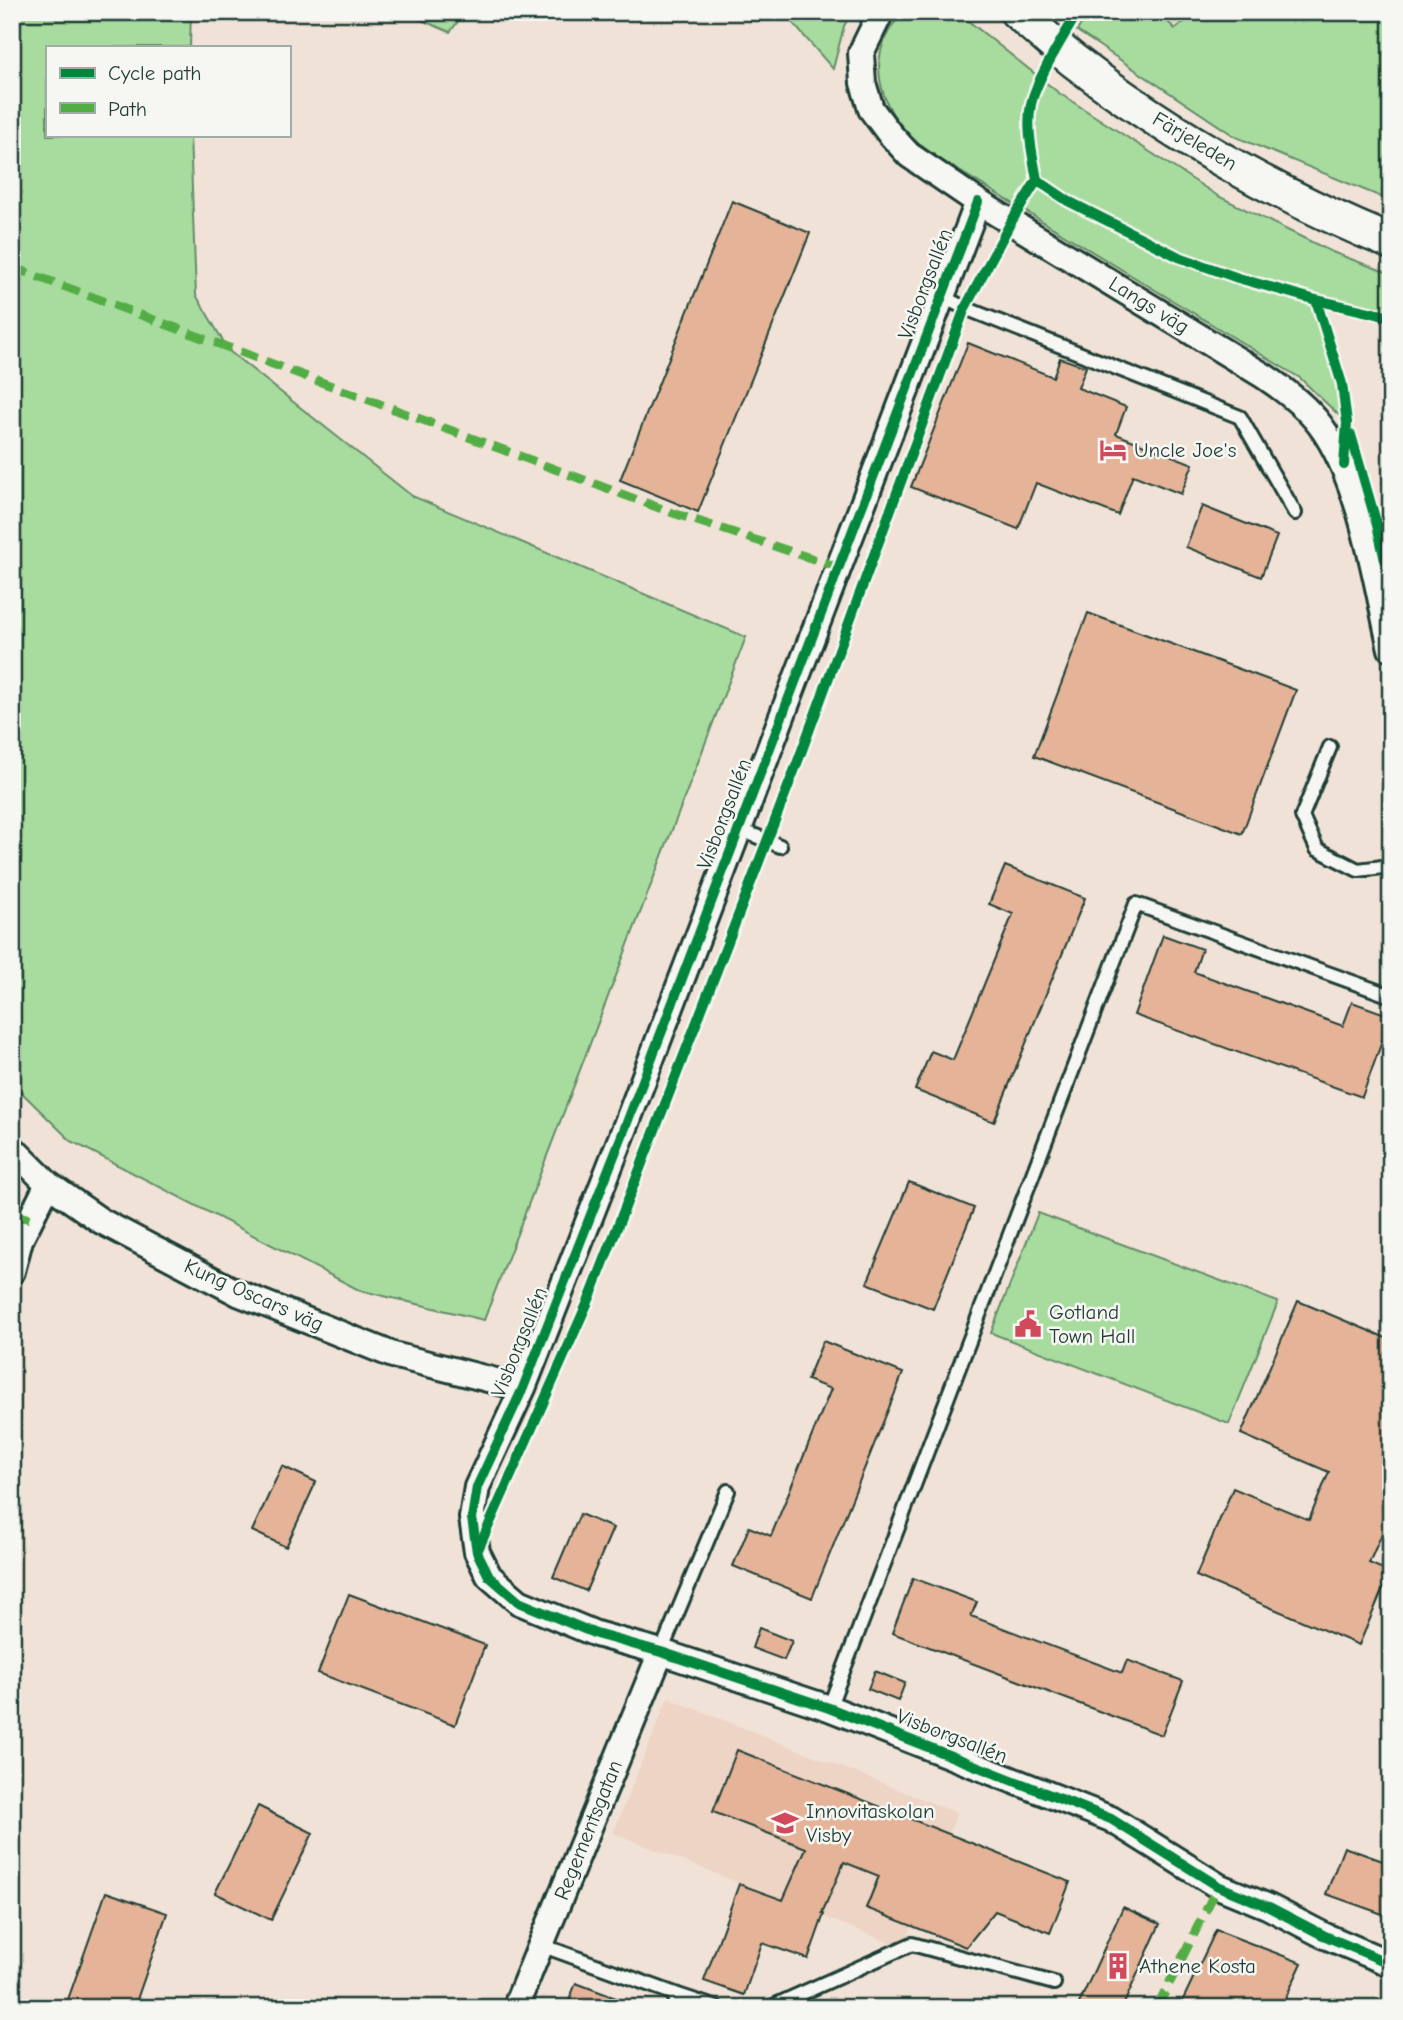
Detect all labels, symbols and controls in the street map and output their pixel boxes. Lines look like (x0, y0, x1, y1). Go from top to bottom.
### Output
legend (46, 46, 290, 136)
text: Cycle path (108, 61, 201, 85)
text: Path (108, 97, 147, 121)
street label: Färjeleden (1149, 107, 1241, 175)
street label: Visborgsallén (893, 225, 957, 343)
street label: Langs väg (1105, 271, 1193, 339)
hotel icon: Uncle Joe's (1098, 435, 1128, 465)
place label: Uncle Joe's (1134, 438, 1236, 462)
street label: Visborgsallén (692, 755, 756, 873)
street label: Kung Oscars väg (181, 1254, 327, 1336)
street label: Visborgsallén (486, 1283, 552, 1401)
place label: Gotland Town Hall (1049, 1300, 1135, 1348)
public building icon: Gotland Town Hall (1013, 1309, 1043, 1339)
street label: Visborgsallén (893, 1704, 1011, 1768)
street label: Regementsgatan (549, 1757, 627, 1903)
place label: Innovitaskolan Visby (806, 1799, 935, 1847)
school or university icon: Innovitaskolan Visby (770, 1808, 800, 1838)
building icon: Athene Kosta (1103, 1951, 1133, 1981)
place label: Athene Kosta (1139, 1954, 1256, 1978)

